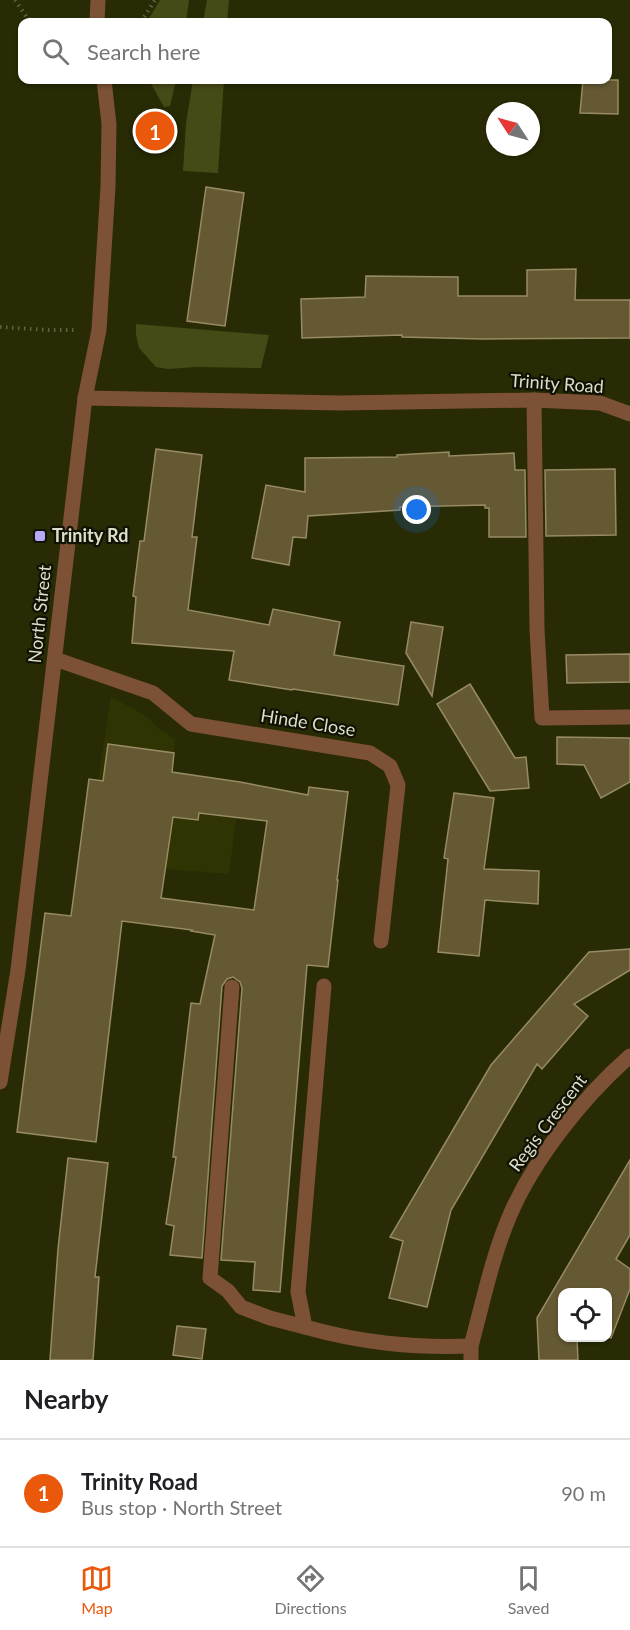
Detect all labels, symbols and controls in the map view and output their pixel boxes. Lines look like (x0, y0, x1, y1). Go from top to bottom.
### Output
search box (18, 18, 612, 84)
icon: search (39, 35, 72, 68)
text: Search here (87, 38, 200, 65)
north arrow (486, 102, 540, 156)
pin: 1 (136, 108, 174, 154)
street label: Trinity Road (510, 369, 605, 397)
your location (402, 495, 431, 524)
place label: Trinity Rd (52, 524, 128, 546)
marker: Trinity Rd (33, 529, 47, 543)
street label: North Street (23, 563, 55, 664)
street label: Hinde Close (259, 704, 357, 740)
street label: Regis Crescent (503, 1069, 591, 1175)
map controls (558, 1288, 612, 1342)
button: locate (558, 1288, 612, 1342)
text: Nearby (24, 1383, 109, 1415)
text: Trinity Road (81, 1468, 198, 1495)
text: 1 (38, 1481, 49, 1505)
text: 90 m (561, 1481, 606, 1505)
text: Bus stop · North Street (81, 1495, 282, 1519)
tab: Map (80, 1562, 113, 1617)
tab: Directions (274, 1562, 347, 1617)
tab: Saved (508, 1562, 549, 1617)

